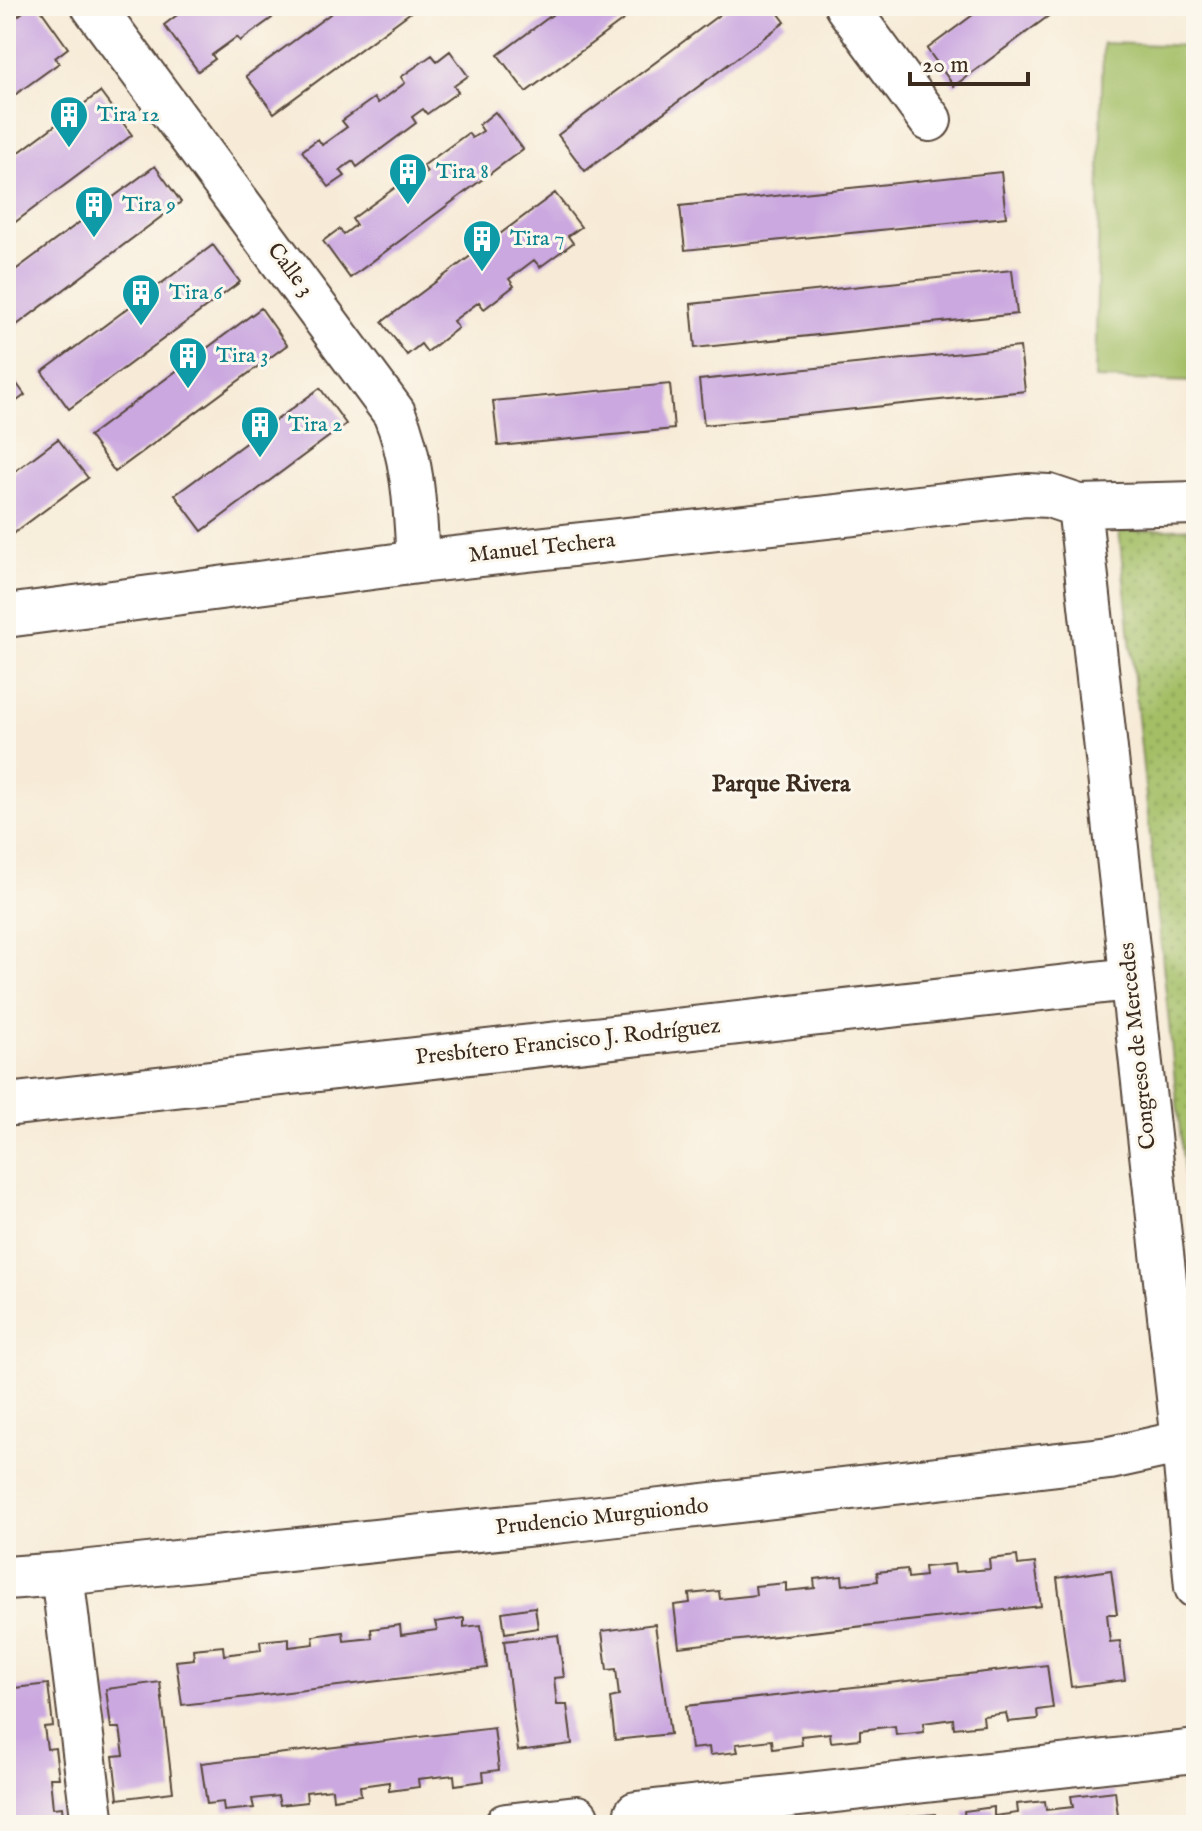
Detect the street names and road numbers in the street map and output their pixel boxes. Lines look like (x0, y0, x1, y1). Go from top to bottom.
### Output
street label: Calle 3 (261, 237, 319, 303)
street label: Manuel Techera (467, 526, 617, 570)
street label: Congreso de Mercedes (1113, 941, 1163, 1151)
street label: Presbítero Francisco J. Rodríguez (414, 1012, 722, 1072)
street label: Prudencio Murguiondo (494, 1492, 710, 1542)

